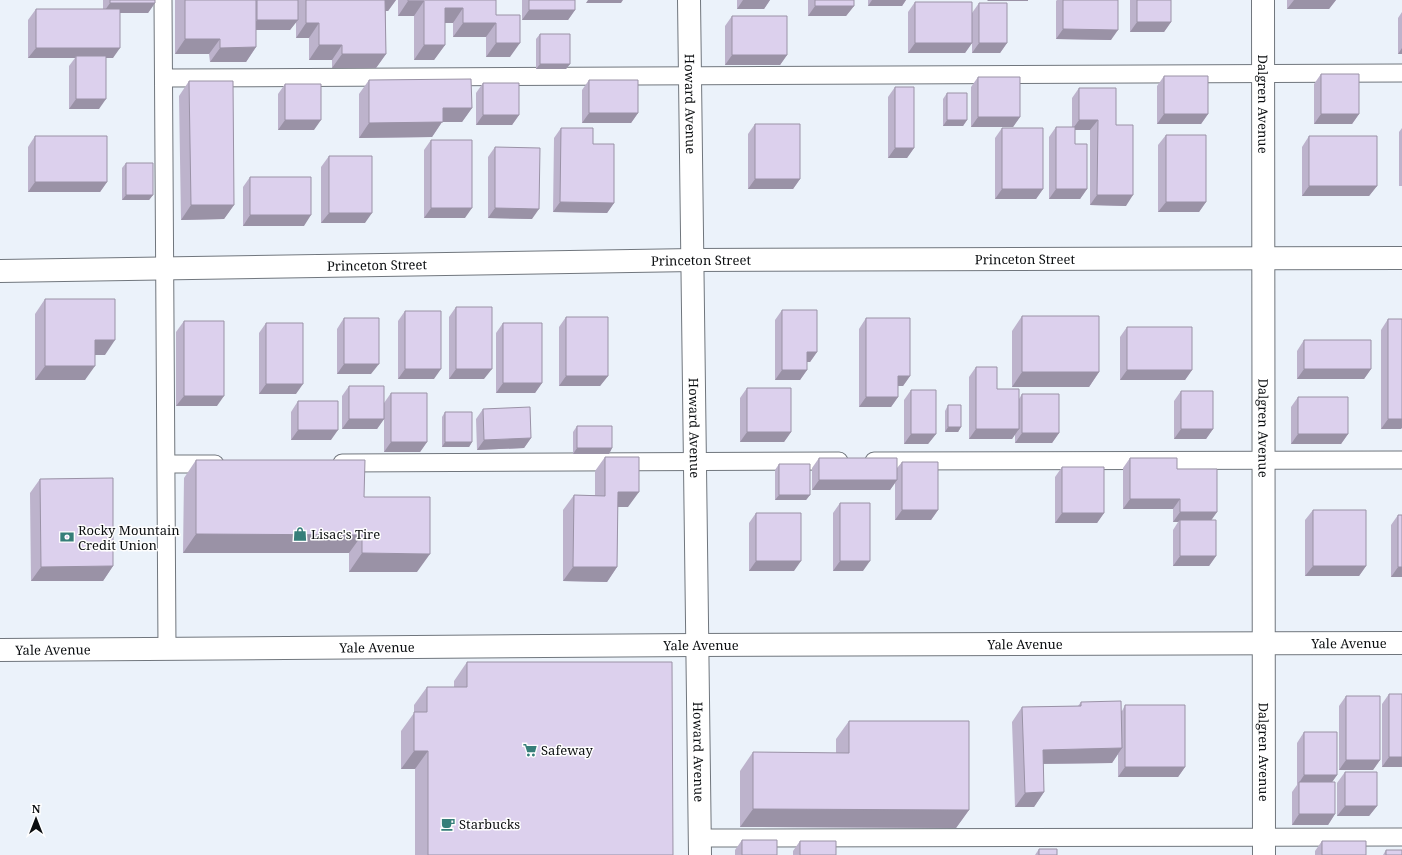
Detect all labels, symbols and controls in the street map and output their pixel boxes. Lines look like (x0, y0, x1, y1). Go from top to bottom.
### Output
street label: Howard Avenue (681, 54, 700, 154)
street label: Dalgren Avenue (1254, 54, 1272, 154)
street label: Princeton Street (975, 250, 1075, 268)
street label: Princeton Street (651, 251, 751, 270)
street label: Princeton Street (327, 255, 428, 275)
street label: Howard Avenue (685, 378, 704, 478)
street label: Dalgren Avenue (1254, 378, 1273, 478)
place label: Rocky Mountain Credit Union (78, 521, 180, 554)
place label: Lisac's Tire (311, 525, 380, 543)
shop icon: Lisac's Tire (292, 526, 308, 542)
bank icon: Rocky Mountain Credit Union (59, 529, 75, 545)
street label: Yale Avenue (1310, 634, 1387, 652)
street label: Yale Avenue (986, 635, 1063, 653)
street label: Yale Avenue (662, 636, 739, 654)
street label: Yale Avenue (338, 638, 415, 657)
street label: Yale Avenue (14, 640, 91, 659)
street label: Howard Avenue (689, 702, 708, 802)
street label: Dalgren Avenue (1255, 702, 1273, 802)
place label: Safeway (541, 741, 593, 759)
supermarket icon: Safeway (522, 742, 538, 758)
north arrow (16, 799, 56, 839)
text: N (32, 801, 41, 816)
place label: Starbucks (459, 815, 520, 833)
cafe icon: Starbucks (440, 816, 456, 832)

